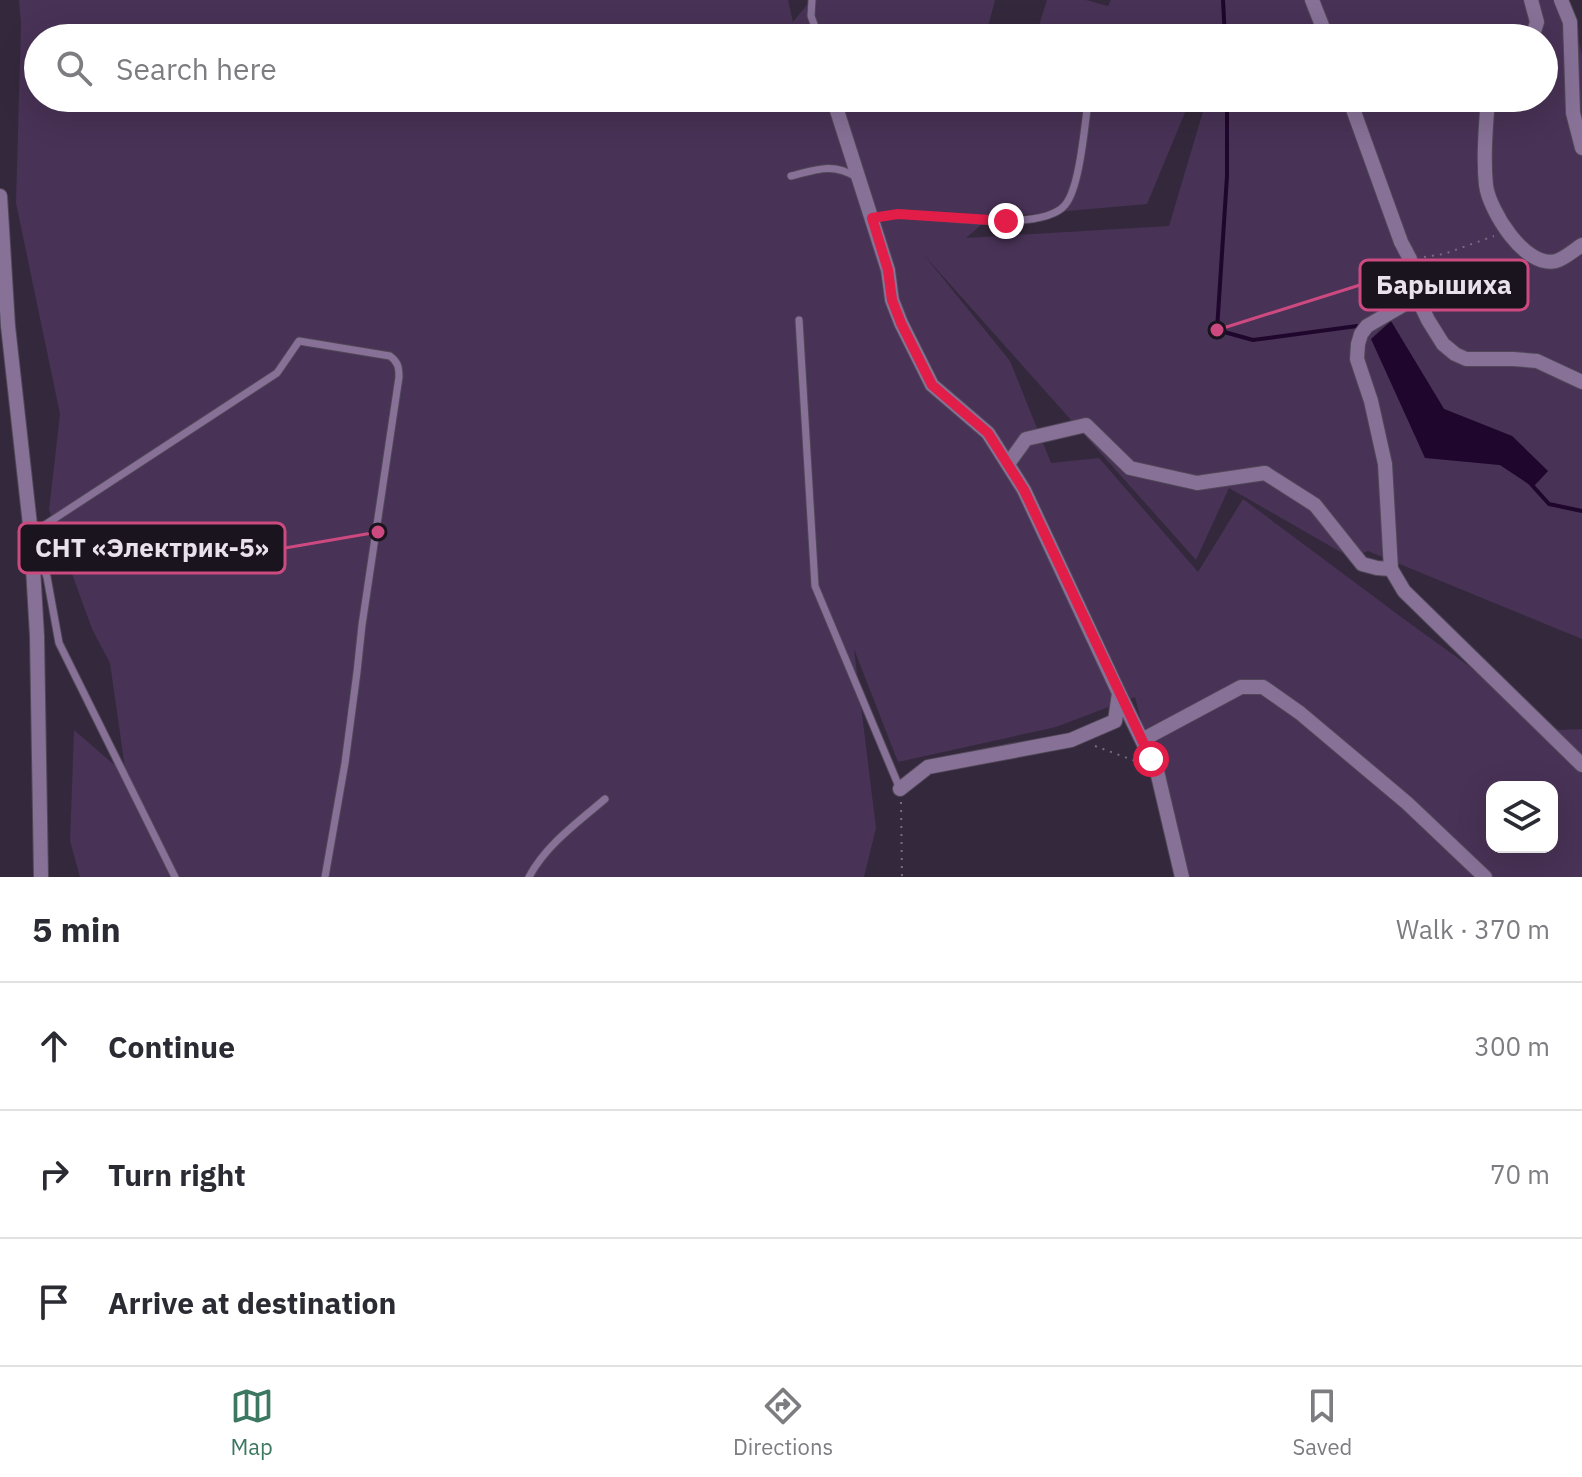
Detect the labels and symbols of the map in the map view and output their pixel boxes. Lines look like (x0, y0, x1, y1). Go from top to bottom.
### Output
route end (988, 203, 1024, 239)
callout: Барышиха (1360, 260, 1528, 310)
text: Барышиха (1376, 267, 1512, 301)
callout: СНТ «Электрик-5» (19, 523, 285, 573)
text: СНТ «Электрик-5» (35, 530, 269, 564)
route start (1133, 741, 1169, 777)

